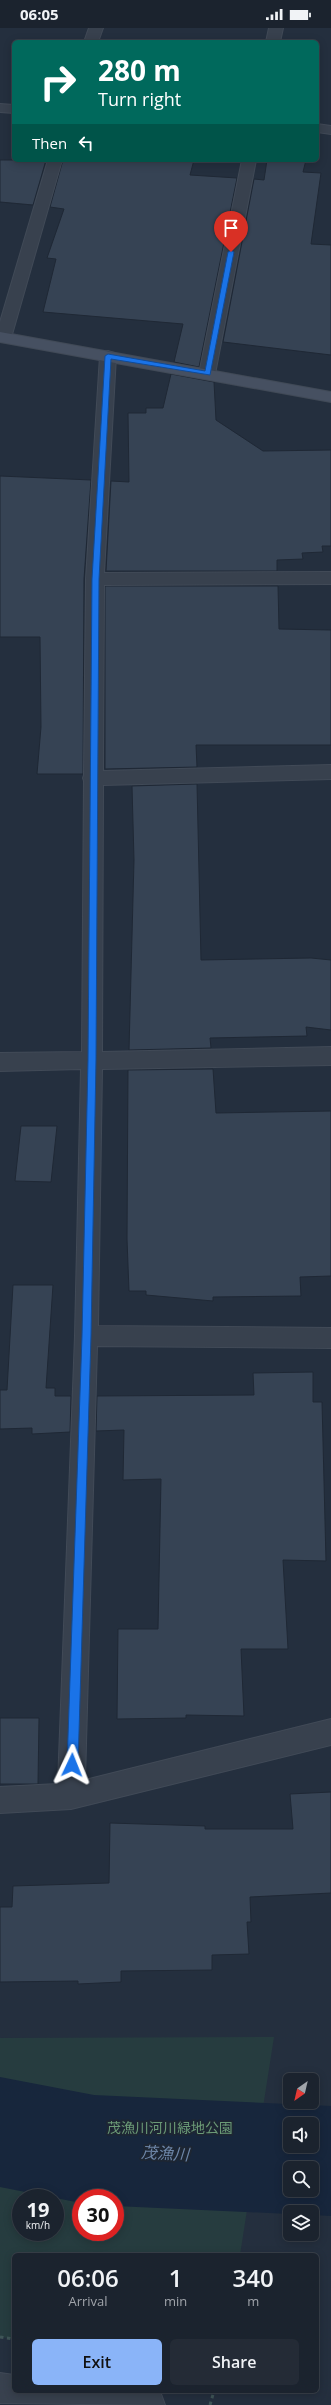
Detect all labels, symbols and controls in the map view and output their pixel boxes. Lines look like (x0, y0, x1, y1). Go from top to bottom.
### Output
text: 06:05 (20, 4, 59, 24)
text: 280 m (98, 51, 181, 89)
icon: right (32, 56, 84, 108)
text: Turn right (98, 87, 181, 111)
icon: left (75, 132, 97, 154)
text: Then (32, 133, 67, 153)
pin (214, 211, 248, 252)
icon: arrive (220, 217, 242, 239)
position arrow (51, 1744, 93, 1786)
north arrow (283, 2073, 319, 2109)
map controls (283, 2073, 319, 2241)
button: sound (283, 2117, 319, 2153)
park label: 茂漁川河川緑地公園 (107, 2118, 233, 2137)
water label: 茂漁川 (140, 2141, 192, 2165)
button: search (283, 2161, 319, 2197)
speed limit sign: 30 (72, 2189, 124, 2241)
text: 19 (27, 2196, 49, 2223)
button: layers (283, 2205, 319, 2241)
text: km/h (26, 2218, 50, 2232)
text: 06:06 (57, 2261, 119, 2294)
text: 1 (169, 2261, 183, 2294)
text: 340 (233, 2261, 274, 2294)
text: Arrival (68, 2292, 108, 2310)
text: min (164, 2292, 187, 2310)
text: m (247, 2292, 259, 2310)
button: Exit (32, 2339, 162, 2385)
button: Share (170, 2339, 299, 2385)

